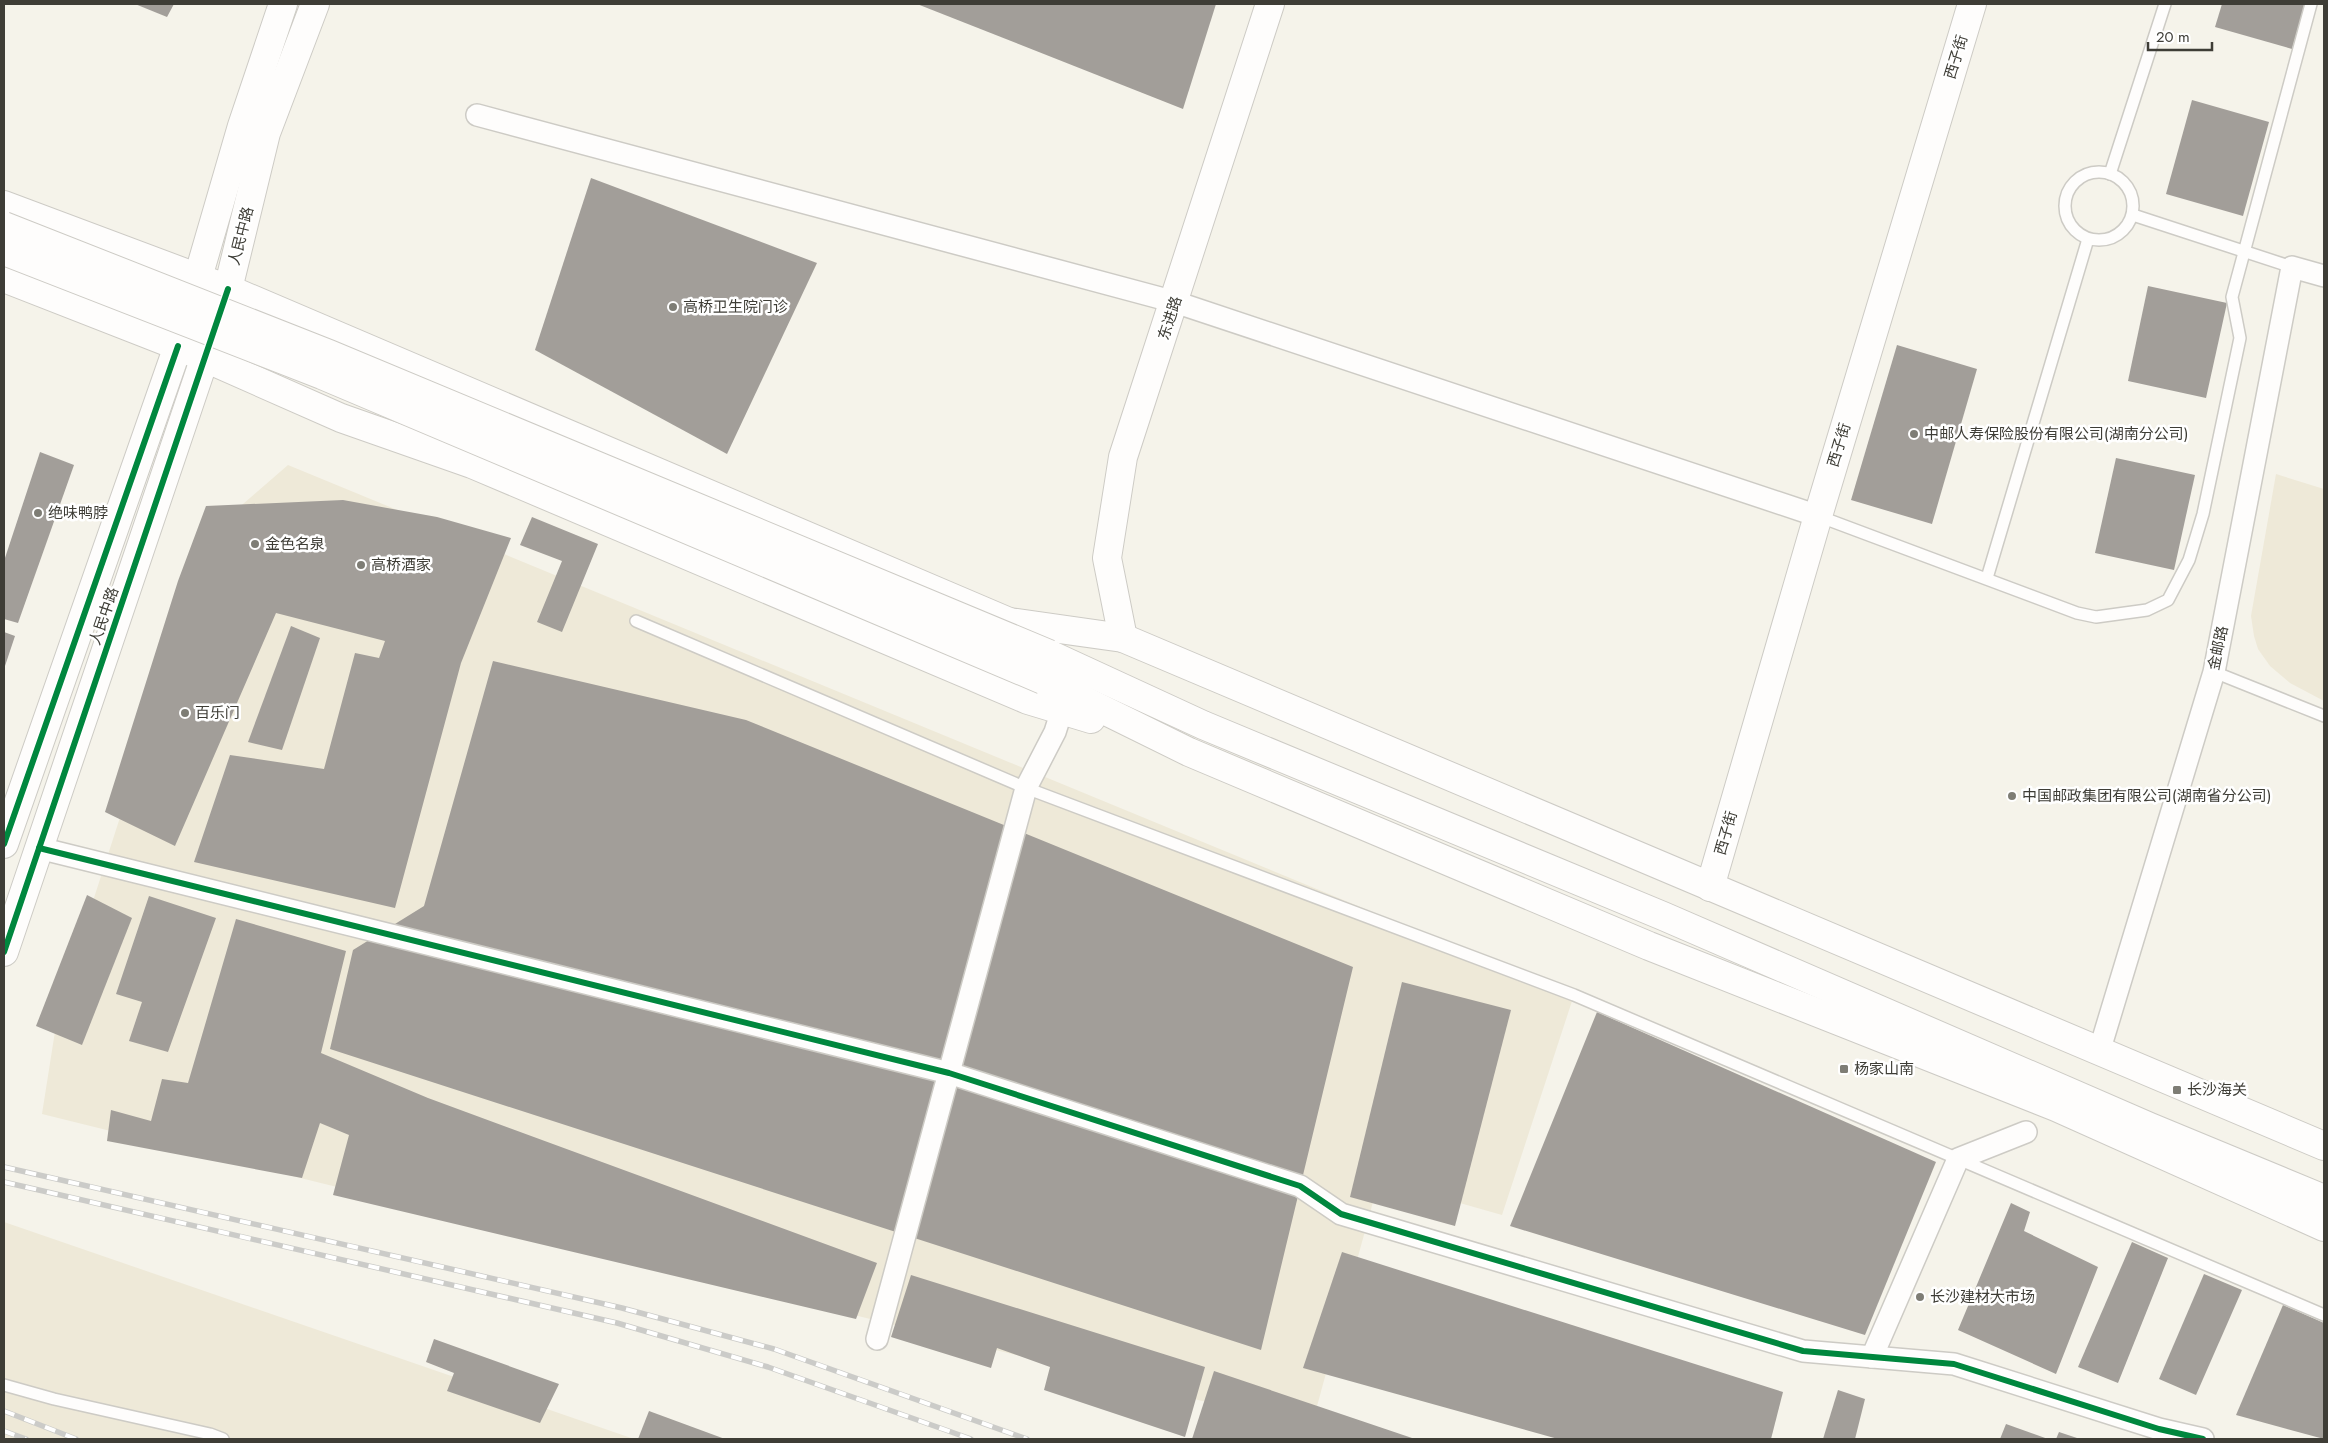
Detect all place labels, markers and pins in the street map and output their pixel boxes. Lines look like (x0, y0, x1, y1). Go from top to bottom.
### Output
place label: 高桥卫生院门诊 (683, 296, 788, 318)
marker: 高桥卫生院门诊 (667, 301, 679, 313)
place label: 中邮人寿保险股份有限公司(湖南分公司) (1924, 423, 2188, 445)
marker: 中邮人寿保险股份有限公司(湖南分公司) (1908, 428, 1920, 440)
place label: 绝味鸭脖 (48, 502, 108, 524)
marker: 绝味鸭脖 (32, 507, 44, 519)
place label: 金色名泉 (265, 533, 325, 555)
marker: 金色名泉 (249, 538, 261, 550)
place label: 高桥酒家 (371, 554, 431, 576)
marker: 高桥酒家 (355, 559, 367, 571)
place label: 百乐门 (195, 702, 240, 724)
marker: 百乐门 (179, 707, 191, 719)
place label: 中国邮政集团有限公司(湖南省分公司) (2022, 785, 2271, 807)
marker: 中国邮政集团有限公司(湖南省分公司) (2006, 790, 2018, 802)
place label: 杨家山南 (1854, 1058, 1914, 1080)
marker: 杨家山南 (1838, 1063, 1850, 1075)
place label: 长沙海关 (2187, 1079, 2247, 1101)
marker: 长沙海关 (2171, 1084, 2183, 1096)
place label: 长沙建材大市场 (1930, 1286, 2035, 1308)
marker: 长沙建材大市场 (1914, 1291, 1926, 1303)

